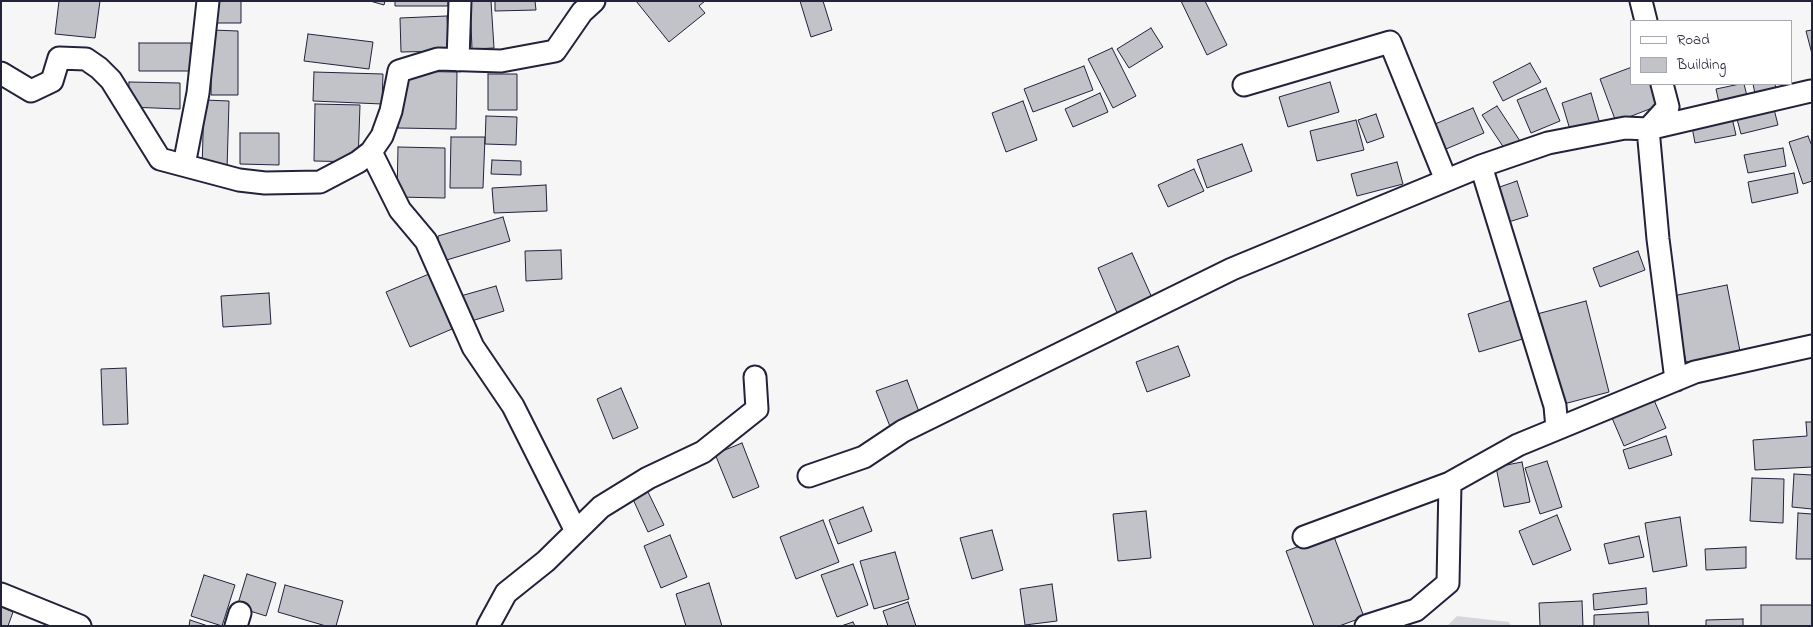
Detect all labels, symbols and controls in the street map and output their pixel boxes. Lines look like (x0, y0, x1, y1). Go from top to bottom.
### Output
legend (1630, 20, 1793, 85)
text: Road (1677, 29, 1710, 51)
text: Building (1677, 54, 1726, 76)

